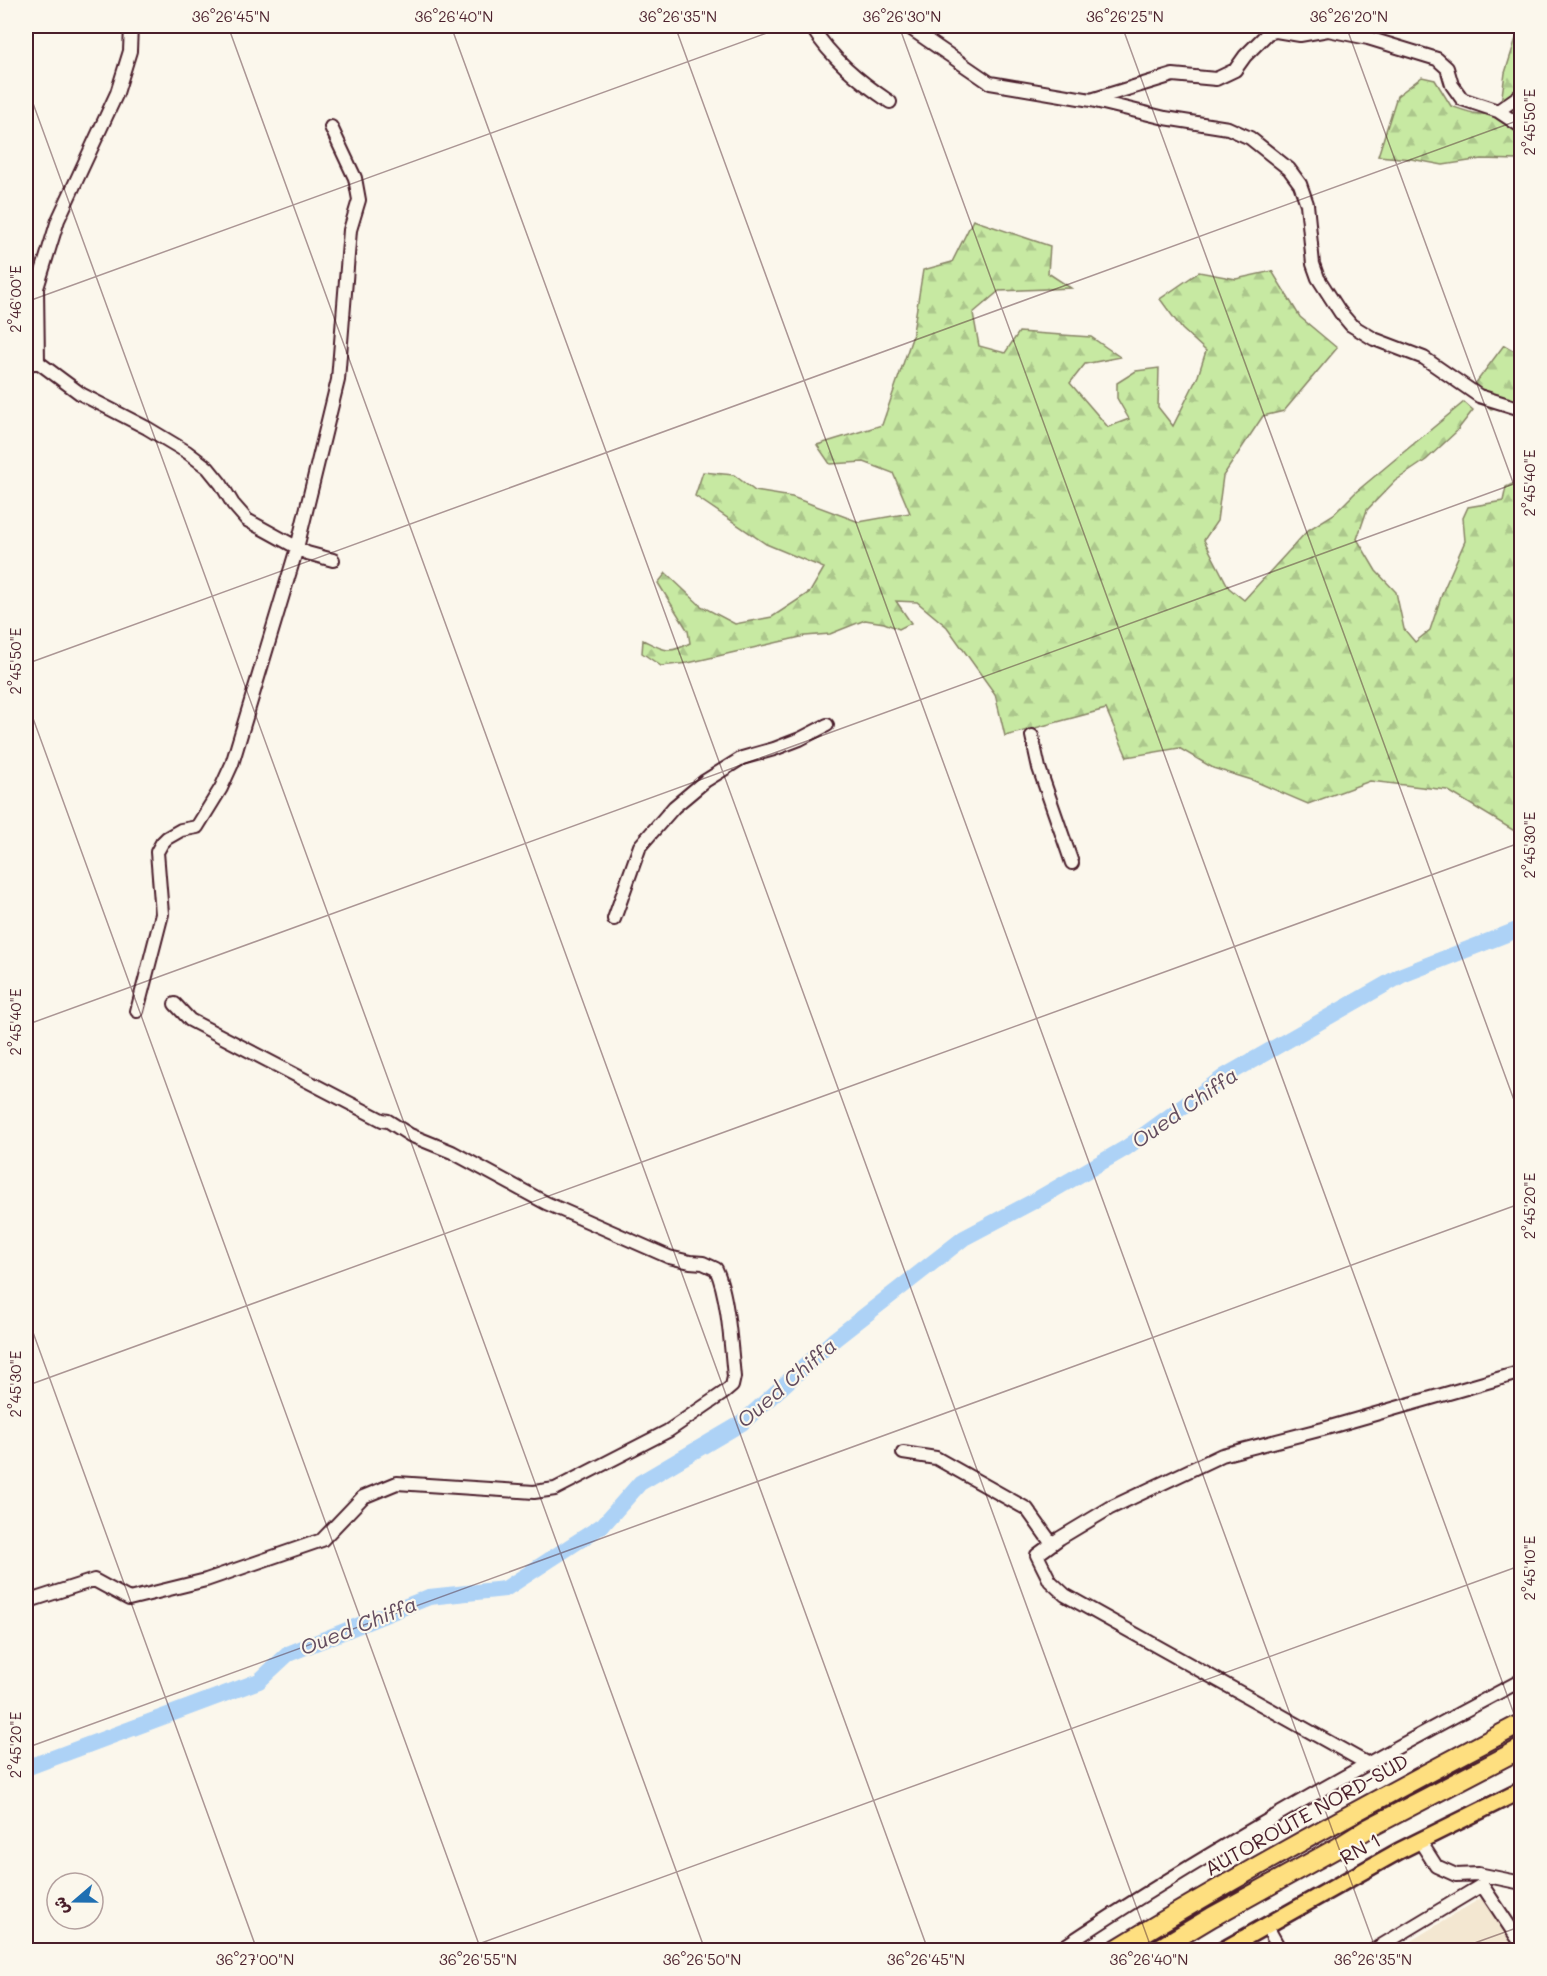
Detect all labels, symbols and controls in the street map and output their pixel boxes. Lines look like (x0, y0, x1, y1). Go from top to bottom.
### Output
text: 36°26'45"N (192, 6, 270, 26)
text: 36°26'40"N (415, 6, 493, 26)
text: 36°26'35"N (639, 6, 717, 26)
text: 36°26'30"N (863, 6, 941, 26)
text: 36°26'25"N (1086, 6, 1164, 26)
text: 36°26'20"N (1310, 6, 1388, 26)
text: 2°45'50"E (1519, 88, 1539, 155)
text: 2°46'00"E (5, 265, 25, 333)
text: 2°45'40"E (1519, 449, 1539, 516)
text: 2°45'50"E (5, 627, 25, 694)
text: 2°45'30"E (1519, 811, 1539, 878)
text: 2°45'40"E (5, 988, 25, 1055)
water label: Oued Chiffa (1126, 1060, 1242, 1154)
text: 2°45'20"E (1519, 1172, 1539, 1239)
water label: Oued Chiffa (730, 1331, 842, 1433)
text: 2°45'30"E (5, 1350, 25, 1417)
text: 2°45'10"E (1519, 1535, 1539, 1600)
water label: Oued Chiffa (296, 1589, 420, 1661)
text: 2°45'20"E (5, 1711, 25, 1778)
street label: AUTOROUTE NORD-SUD (1200, 1747, 1412, 1881)
street label: RN 1 (1335, 1826, 1385, 1870)
north arrow (45, 1871, 105, 1931)
text: ش (48, 1894, 73, 1918)
text: 36°27'00"N (216, 1949, 294, 1969)
text: 36°26'55"N (439, 1949, 517, 1969)
text: 36°26'50"N (663, 1949, 741, 1969)
text: 36°26'45"N (887, 1949, 965, 1969)
text: 36°26'40"N (1110, 1949, 1188, 1969)
text: 36°26'35"N (1334, 1949, 1412, 1969)

